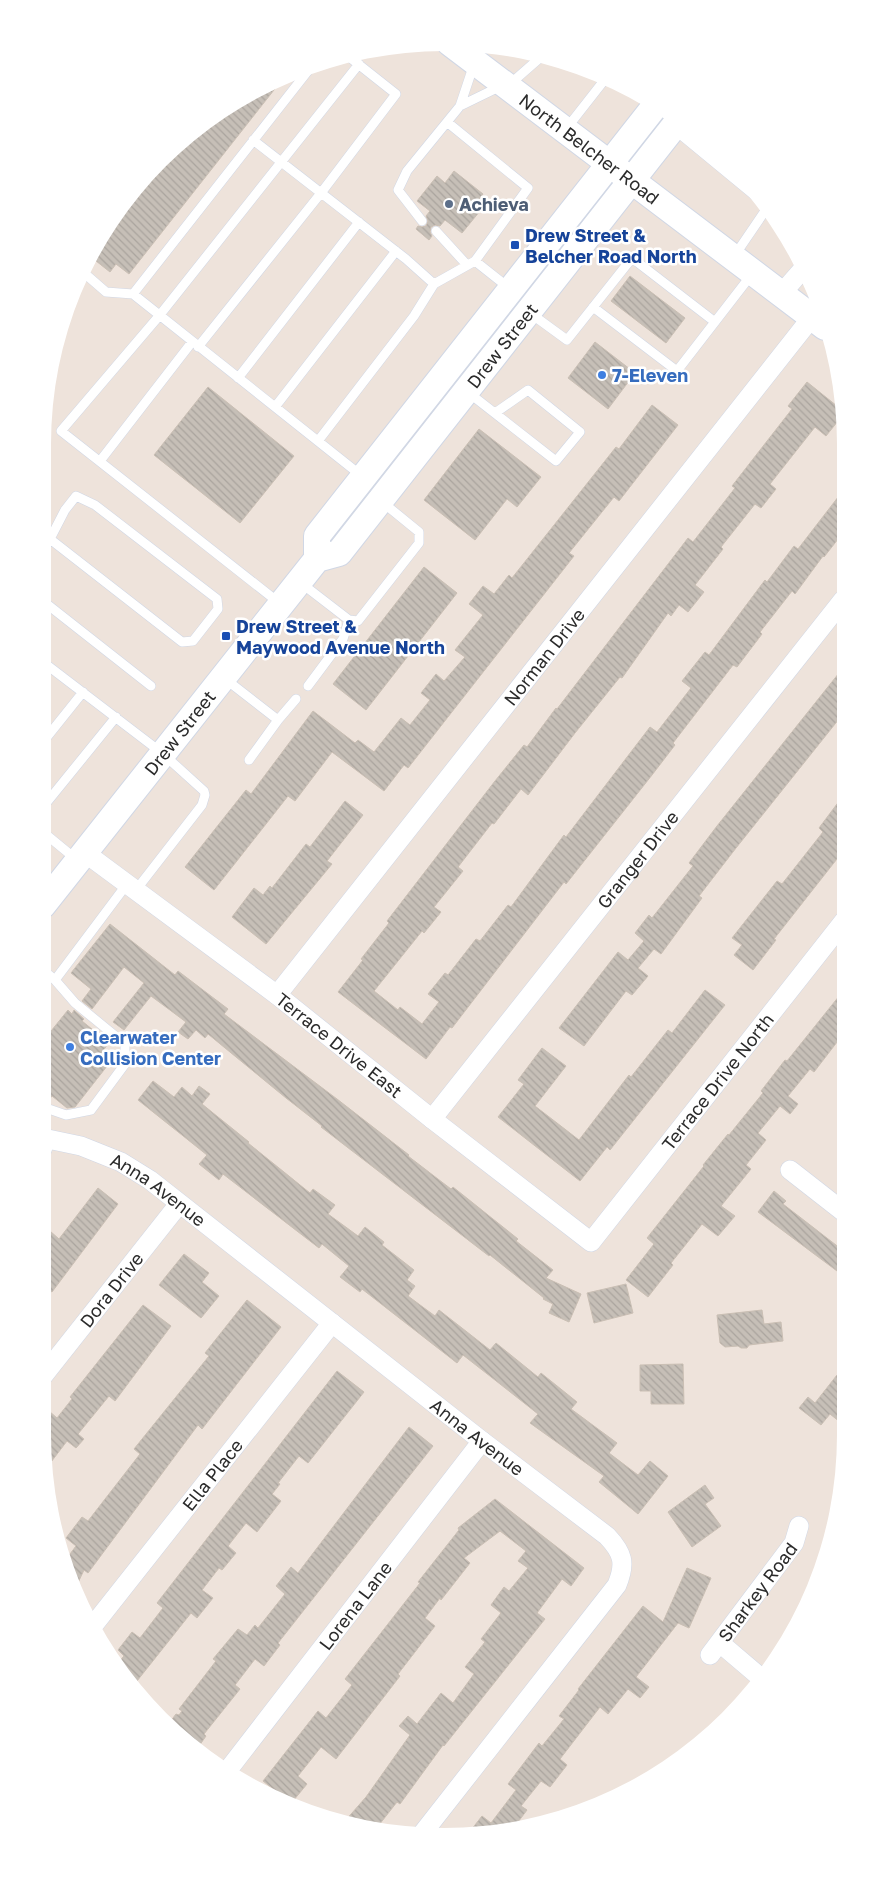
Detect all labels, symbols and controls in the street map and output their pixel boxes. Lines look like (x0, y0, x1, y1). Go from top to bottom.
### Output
street label: North Belcher Road (515, 89, 664, 209)
place label: Achieva (459, 193, 529, 215)
marker: Achieva (443, 198, 455, 210)
place label: Drew Street & Belcher Road North (525, 224, 697, 267)
marker: Drew Street & Belcher Road North (509, 239, 521, 251)
street label: Drew Street (462, 299, 542, 392)
place label: 7-Eleven (612, 364, 688, 386)
marker: 7-Eleven (596, 369, 608, 381)
street label: Norman Drive (499, 604, 589, 710)
place label: Drew Street & Maywood Avenue North (236, 615, 445, 658)
marker: Drew Street & Maywood Avenue North (220, 630, 232, 642)
street label: Drew Street (139, 686, 220, 779)
street label: Granger Drive (592, 806, 683, 913)
street label: Terrace Drive East (272, 988, 407, 1102)
street label: Terrace Drive North (657, 1009, 778, 1154)
place label: Clearwater Collision Center (80, 1026, 221, 1069)
marker: Clearwater Collision Center (64, 1041, 76, 1053)
street label: Anna Avenue (107, 1148, 210, 1231)
street label: Dora Drive (75, 1248, 148, 1332)
street label: Anna Avenue (426, 1394, 528, 1480)
street label: Ella Place (177, 1434, 247, 1515)
street label: Sharkey Road (713, 1538, 802, 1646)
street label: Lorena Lane (314, 1557, 396, 1654)

